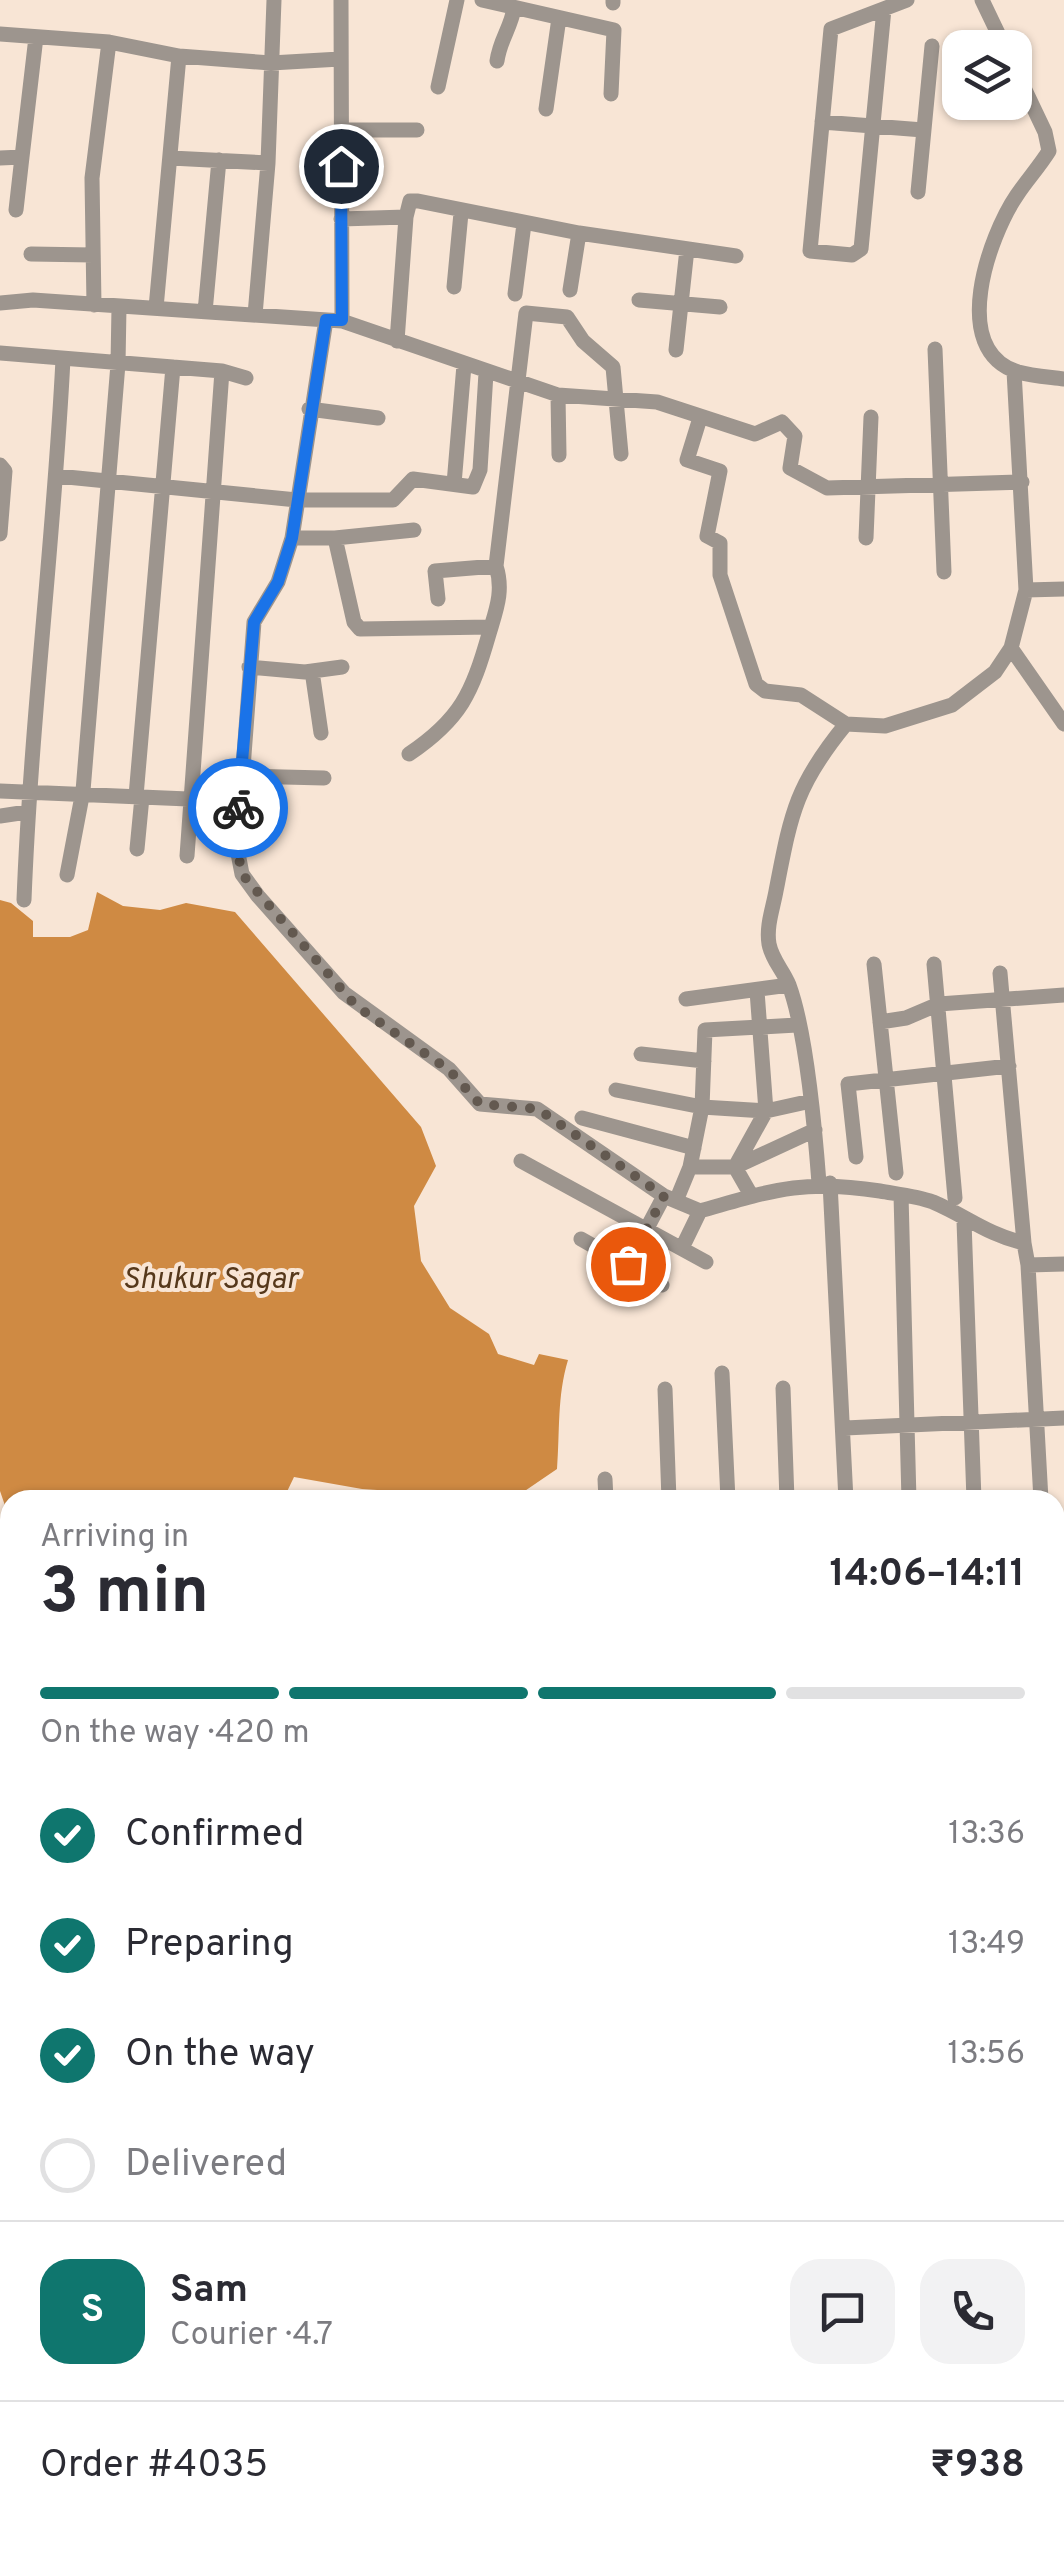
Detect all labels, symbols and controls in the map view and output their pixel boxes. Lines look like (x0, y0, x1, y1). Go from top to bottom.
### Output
map controls (942, 30, 1032, 120)
button: layers (942, 30, 1032, 120)
pin (299, 124, 384, 209)
icon: home (314, 139, 369, 194)
courier (188, 758, 288, 858)
icon: bike (211, 781, 266, 836)
pin (586, 1222, 671, 1307)
icon: bag (601, 1237, 656, 1292)
water label: Shukur Sagar (122, 1262, 300, 1299)
text: Arriving in (40, 1518, 189, 1558)
text: 14:06–14:11 (829, 1551, 1025, 1600)
text: 3 min (40, 1554, 209, 1636)
text: On the way · 420 m (40, 1714, 310, 1754)
icon: check (40, 1808, 95, 1863)
text: Confirmed (125, 1811, 304, 1860)
text: 13:36 (948, 1815, 1025, 1855)
icon: check (40, 1918, 95, 1973)
text: Preparing (125, 1921, 294, 1970)
text: 13:49 (948, 1925, 1025, 1965)
icon: check (40, 2028, 95, 2083)
text: On the way (125, 2031, 315, 2080)
text: 13:56 (948, 2035, 1025, 2075)
text: Delivered (125, 2141, 287, 2190)
button: chat (790, 2259, 895, 2364)
button: phone (920, 2259, 1025, 2364)
text: Sam (170, 2267, 248, 2316)
text: S (81, 2287, 104, 2336)
text: Courier · 4.7 (170, 2316, 333, 2356)
text: Order #4035 (40, 2442, 268, 2491)
text: ₹938 (930, 2442, 1025, 2491)

